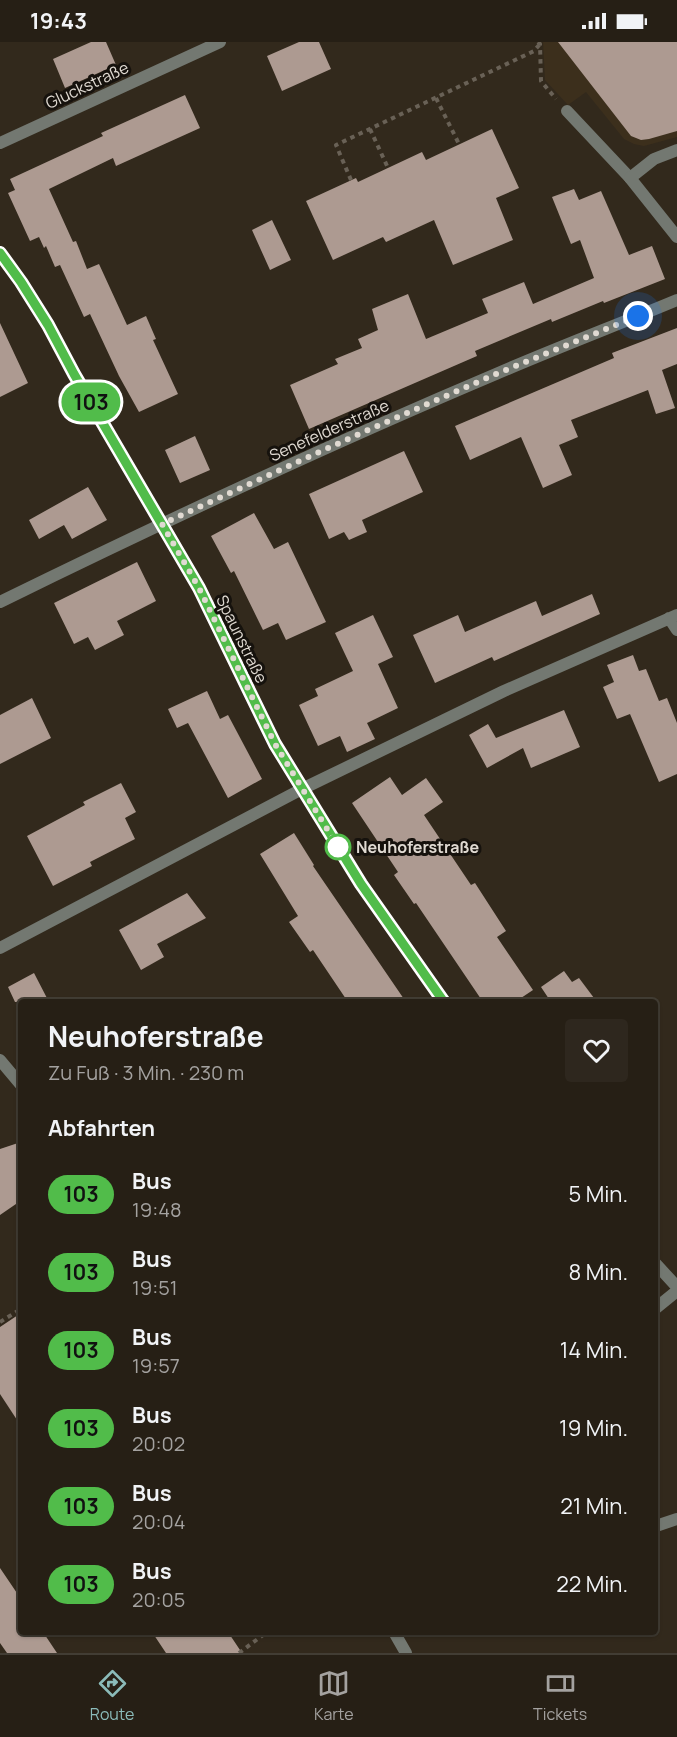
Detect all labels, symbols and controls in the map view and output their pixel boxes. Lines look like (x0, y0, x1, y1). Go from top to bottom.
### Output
text: 19:43 (30, 6, 87, 36)
street label: Gluckstraße (42, 56, 132, 114)
your location (623, 301, 653, 331)
line badge: 103 (56, 382, 125, 422)
text: 103 (73, 388, 109, 416)
street label: Senefelderstraße (266, 394, 392, 466)
street label: Spaunstraße (211, 591, 273, 687)
marker: Neuhoferstraße (325, 834, 351, 860)
place label: Neuhoferstraße (356, 836, 480, 858)
text: Neuhoferstraße (48, 1017, 264, 1055)
button: heart (565, 1019, 628, 1082)
text: Zu Fuß · 3 Min. · 230 m (48, 1059, 244, 1086)
text: Abfahrten (48, 1113, 155, 1143)
text: Bus (132, 1166, 172, 1196)
text: 5 Min. (569, 1179, 628, 1209)
text: 103 (63, 1180, 99, 1208)
text: 19:48 (132, 1196, 182, 1223)
text: Bus (132, 1244, 172, 1274)
text: 8 Min. (569, 1257, 628, 1287)
text: 103 (63, 1258, 99, 1286)
text: 19:51 (132, 1274, 178, 1301)
text: Bus (132, 1322, 172, 1352)
text: 14 Min. (560, 1335, 628, 1365)
text: 103 (63, 1336, 99, 1364)
text: 19:57 (132, 1352, 180, 1379)
text: Bus (132, 1400, 172, 1430)
text: 19 Min. (559, 1413, 628, 1443)
text: 103 (63, 1414, 99, 1442)
text: 20:02 (132, 1430, 185, 1457)
text: Bus (132, 1478, 172, 1508)
text: 21 Min. (560, 1491, 628, 1521)
text: 103 (63, 1492, 99, 1520)
text: 20:04 (132, 1508, 186, 1535)
text: Bus (132, 1556, 172, 1586)
text: 22 Min. (556, 1569, 628, 1599)
text: 103 (63, 1570, 99, 1598)
text: 20:05 (132, 1586, 185, 1613)
tab: Route (90, 1667, 134, 1725)
tab: Karte (314, 1667, 354, 1725)
tab: Tickets (533, 1667, 587, 1725)

